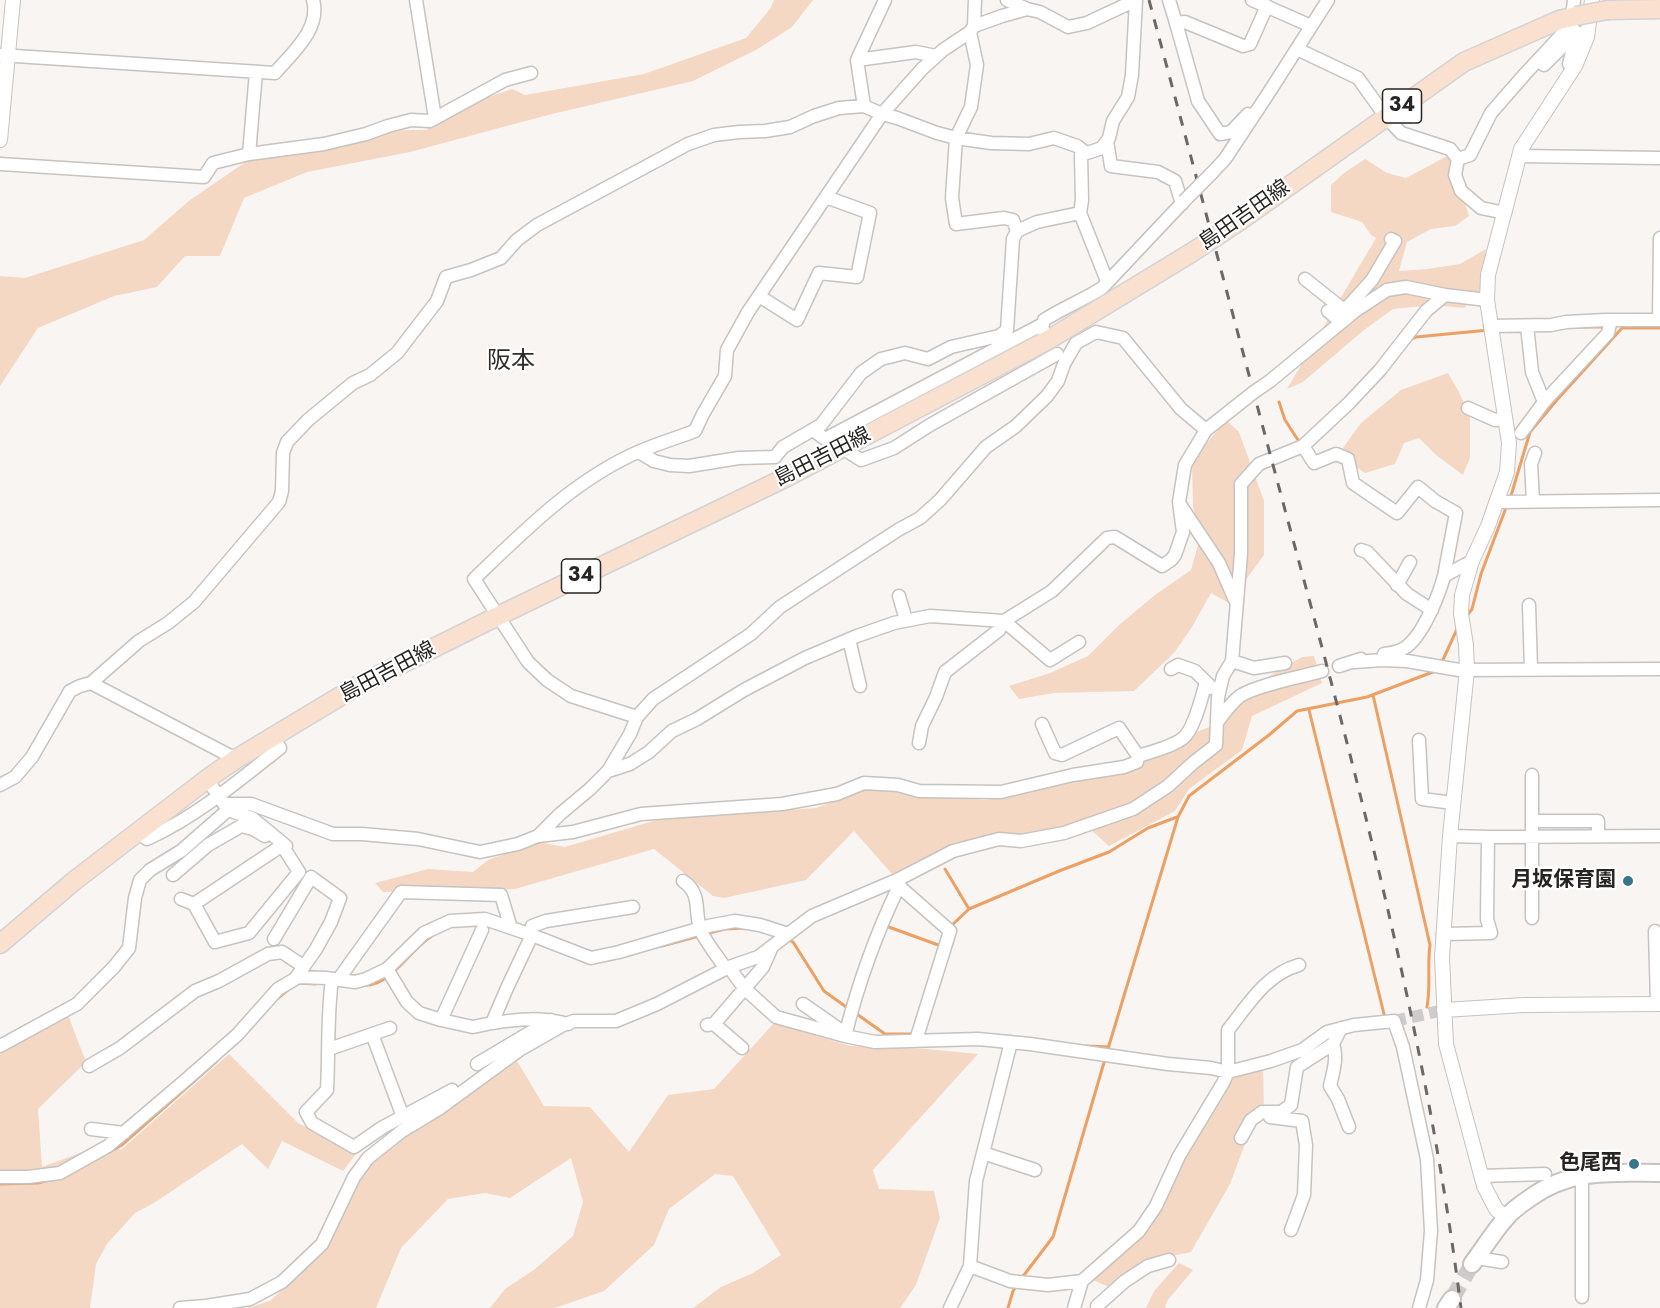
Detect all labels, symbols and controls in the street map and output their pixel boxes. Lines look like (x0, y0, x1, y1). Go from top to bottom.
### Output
road number: 34 (1382, 89, 1422, 123)
street label: 島田吉田線 (1195, 176, 1295, 256)
district label: 阪本 (487, 348, 535, 376)
street label: 島田吉田線 (771, 423, 875, 493)
road number: 34 (562, 559, 600, 593)
street label: 島田吉田線 (336, 637, 440, 709)
place label: 月坂保育園 (1511, 868, 1616, 894)
marker: 月坂保育園 (1621, 874, 1635, 888)
place label: 色尾西 (1559, 1151, 1622, 1177)
marker: 色尾西 (1627, 1157, 1641, 1171)

